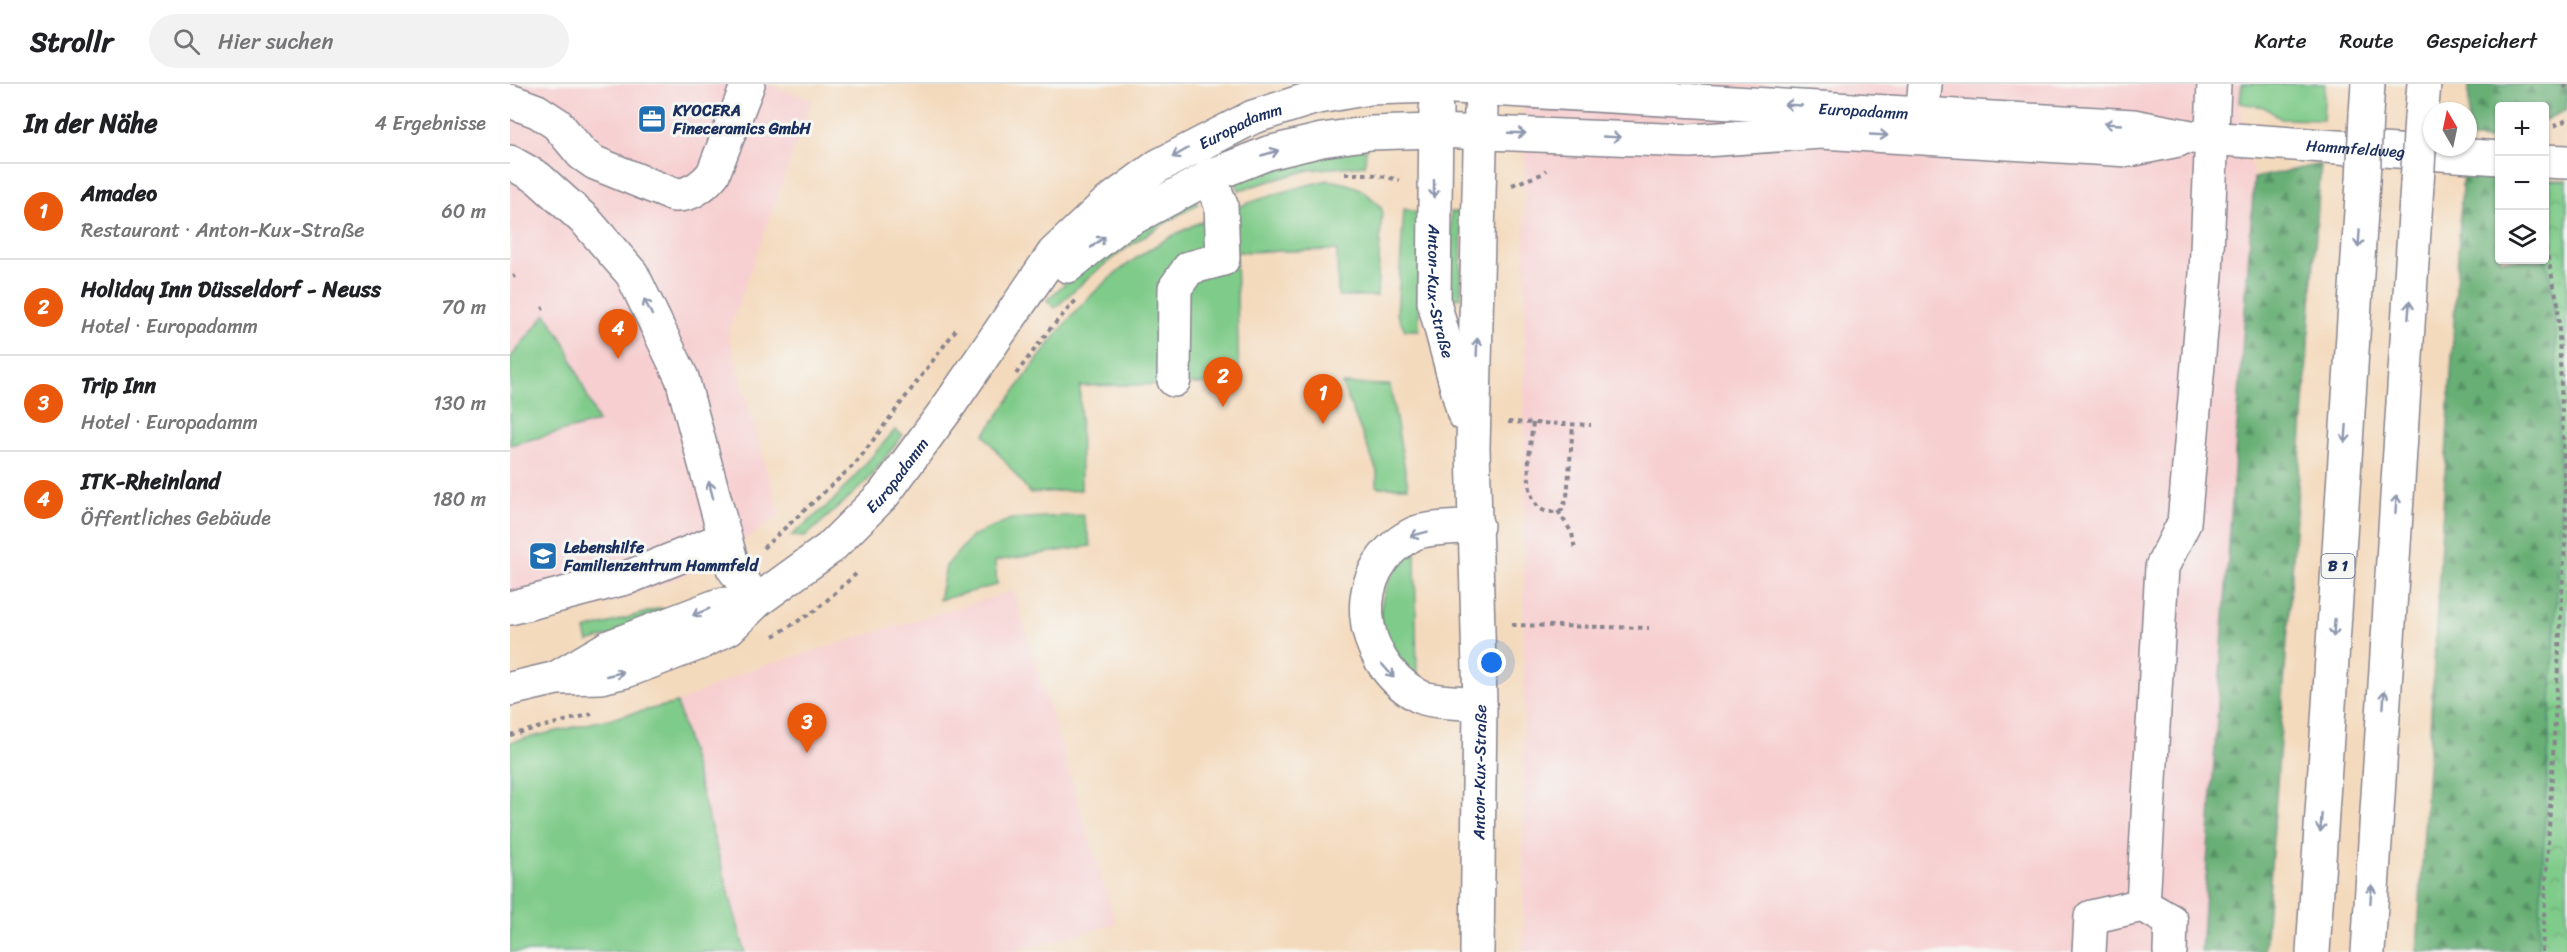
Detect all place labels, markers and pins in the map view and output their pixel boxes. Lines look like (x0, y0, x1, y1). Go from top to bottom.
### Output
place label: KYOCERA Fineceramics GmbH (672, 96, 811, 143)
office icon: KYOCERA Fineceramics GmbH (636, 103, 668, 135)
pin: 4 (598, 310, 638, 359)
pin: 2 (1204, 358, 1242, 407)
pin: 1 (1304, 374, 1342, 424)
place label: Lebenshilfe Familienzentrum Hammfeld (563, 533, 759, 580)
school or university icon: Lebenshilfe Familienzentrum Hammfeld (527, 540, 559, 572)
pin: 3 (788, 704, 826, 753)

